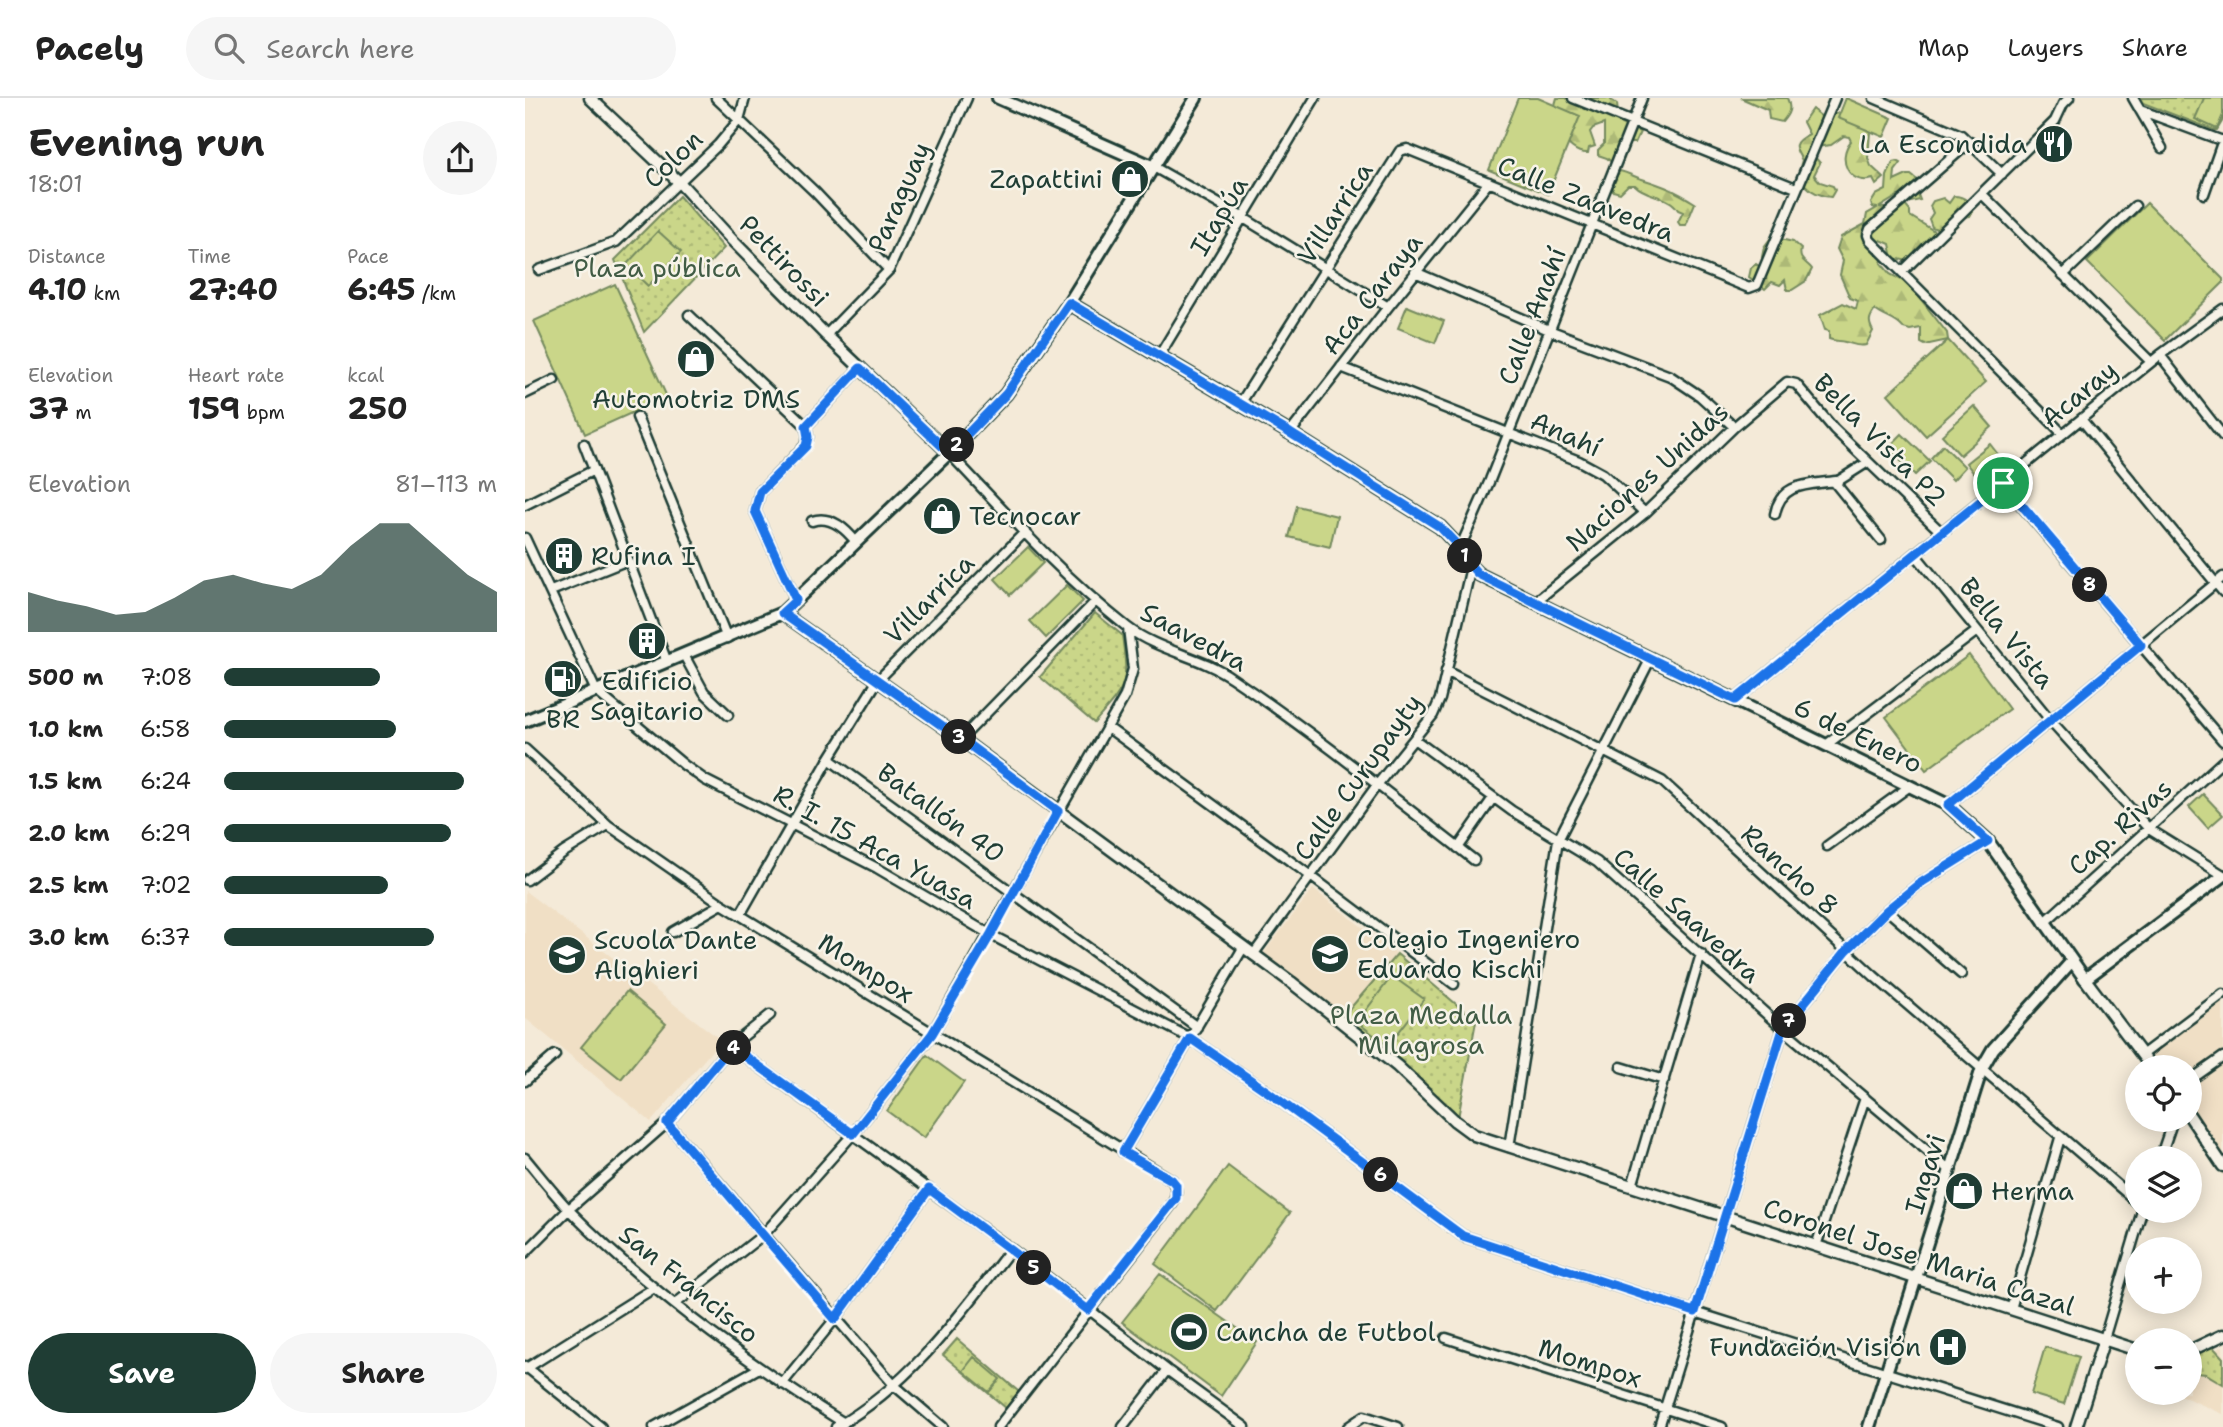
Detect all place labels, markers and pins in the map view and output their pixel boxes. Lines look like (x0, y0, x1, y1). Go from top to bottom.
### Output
restaurant icon: La Escondida (2033, 123, 2075, 165)
place label: La Escondida (1860, 126, 2027, 161)
shop icon: Zapattini (1109, 158, 1151, 200)
place label: Zapattini (990, 161, 1103, 196)
shop icon: Automotriz DMS (675, 338, 717, 380)
place label: Automotriz DMS (592, 381, 800, 416)
pin: 2 (939, 428, 975, 462)
pin (1973, 453, 2033, 513)
shop icon: Tecnocar (921, 495, 963, 537)
place label: Tecnocar (969, 498, 1081, 533)
building icon: Rufina I (543, 535, 585, 577)
place label: Rufina I (591, 538, 696, 573)
pin: 1 (1447, 538, 1483, 574)
pin: 8 (2073, 568, 2107, 602)
building icon: Edificio Sagitario (626, 620, 668, 662)
fuel station icon: BR (542, 658, 584, 700)
place label: Edificio Sagitario (590, 663, 704, 728)
place label: BR (546, 701, 580, 736)
pin: 3 (941, 720, 977, 754)
place label: Colegio Ingeniero Eduardo Kischi (1357, 921, 1580, 986)
place label: Scuola Dante Alighieri (594, 922, 757, 987)
school or university icon: Colegio Ingeniero Eduardo Kischi (1309, 933, 1351, 975)
school or university icon: Scuola Dante Alighieri (546, 934, 588, 976)
pin: 7 (1771, 1004, 1807, 1038)
pin: 4 (717, 1030, 752, 1066)
pin: 6 (1363, 1158, 1399, 1192)
shop icon: Herma (1943, 1170, 1985, 1212)
place label: Herma (1991, 1173, 2074, 1208)
pin: 5 (1016, 1250, 1051, 1286)
sports icon: Cancha de Futbol (1168, 1311, 1210, 1353)
place label: Cancha de Futbol (1216, 1314, 1436, 1349)
hospital icon: Fundación Visión (1927, 1326, 1969, 1368)
place label: Fundación Visión (1709, 1329, 1921, 1364)

